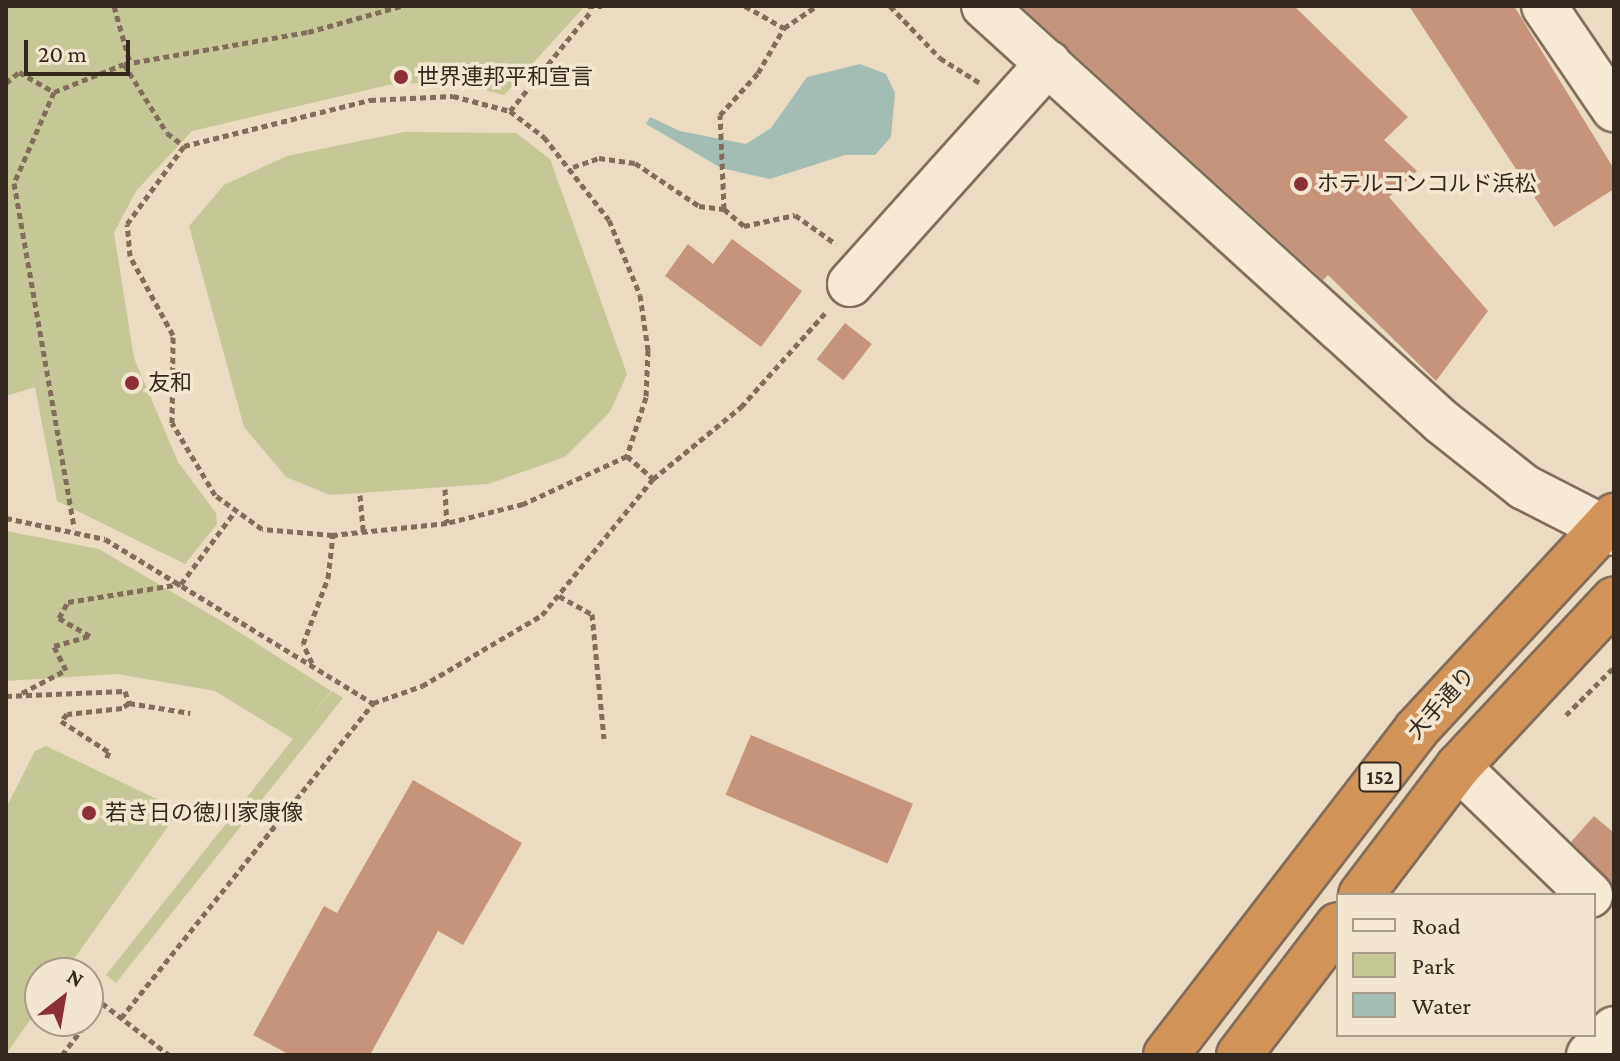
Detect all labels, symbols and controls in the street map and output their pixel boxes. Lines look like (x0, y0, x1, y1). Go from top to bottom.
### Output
scale bar (28, 24, 134, 74)
text: 20 m (38, 40, 87, 67)
place label: 世界連邦平和宣言 (417, 64, 593, 90)
marker: 世界連邦平和宣言 (392, 68, 410, 86)
place label: ホテルコンコルド浜松 (1317, 171, 1537, 197)
marker: ホテルコンコルド浜松 (1292, 175, 1310, 193)
place label: 友和 (148, 370, 192, 396)
marker: 友和 (123, 374, 141, 392)
street label: 大手通り (1402, 661, 1480, 745)
road number: 152 (1358, 761, 1402, 793)
place label: 若き日の徳川家康像 (105, 800, 303, 826)
marker: 若き日の徳川家康像 (80, 804, 98, 822)
legend (1336, 893, 1596, 1037)
text: Road (1412, 912, 1461, 939)
text: Park (1412, 952, 1455, 979)
north arrow (24, 957, 104, 1037)
text: N (63, 963, 88, 992)
text: Water (1412, 992, 1471, 1019)

